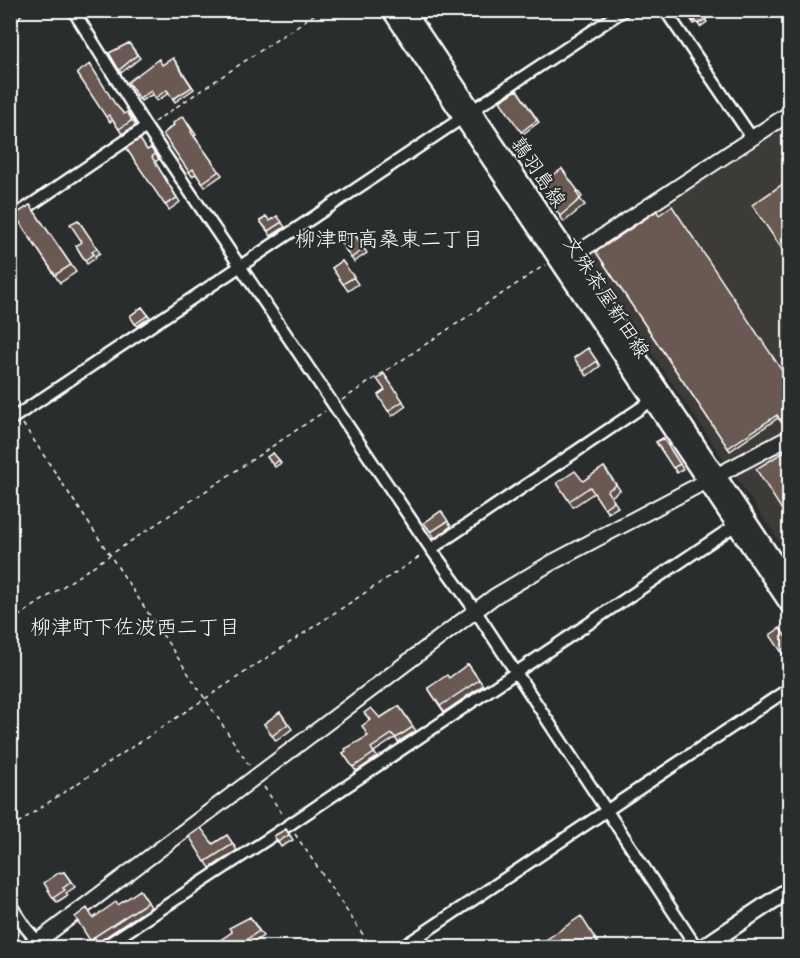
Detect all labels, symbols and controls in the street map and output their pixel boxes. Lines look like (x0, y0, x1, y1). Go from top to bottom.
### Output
street label: 鶉羽島線 (504, 132, 572, 214)
district label: 柳津町高桑東二丁目 (295, 225, 484, 254)
street label: 文殊茶屋新田線 (556, 231, 656, 364)
district label: 柳津町下佐波西二丁目 (30, 613, 240, 642)

